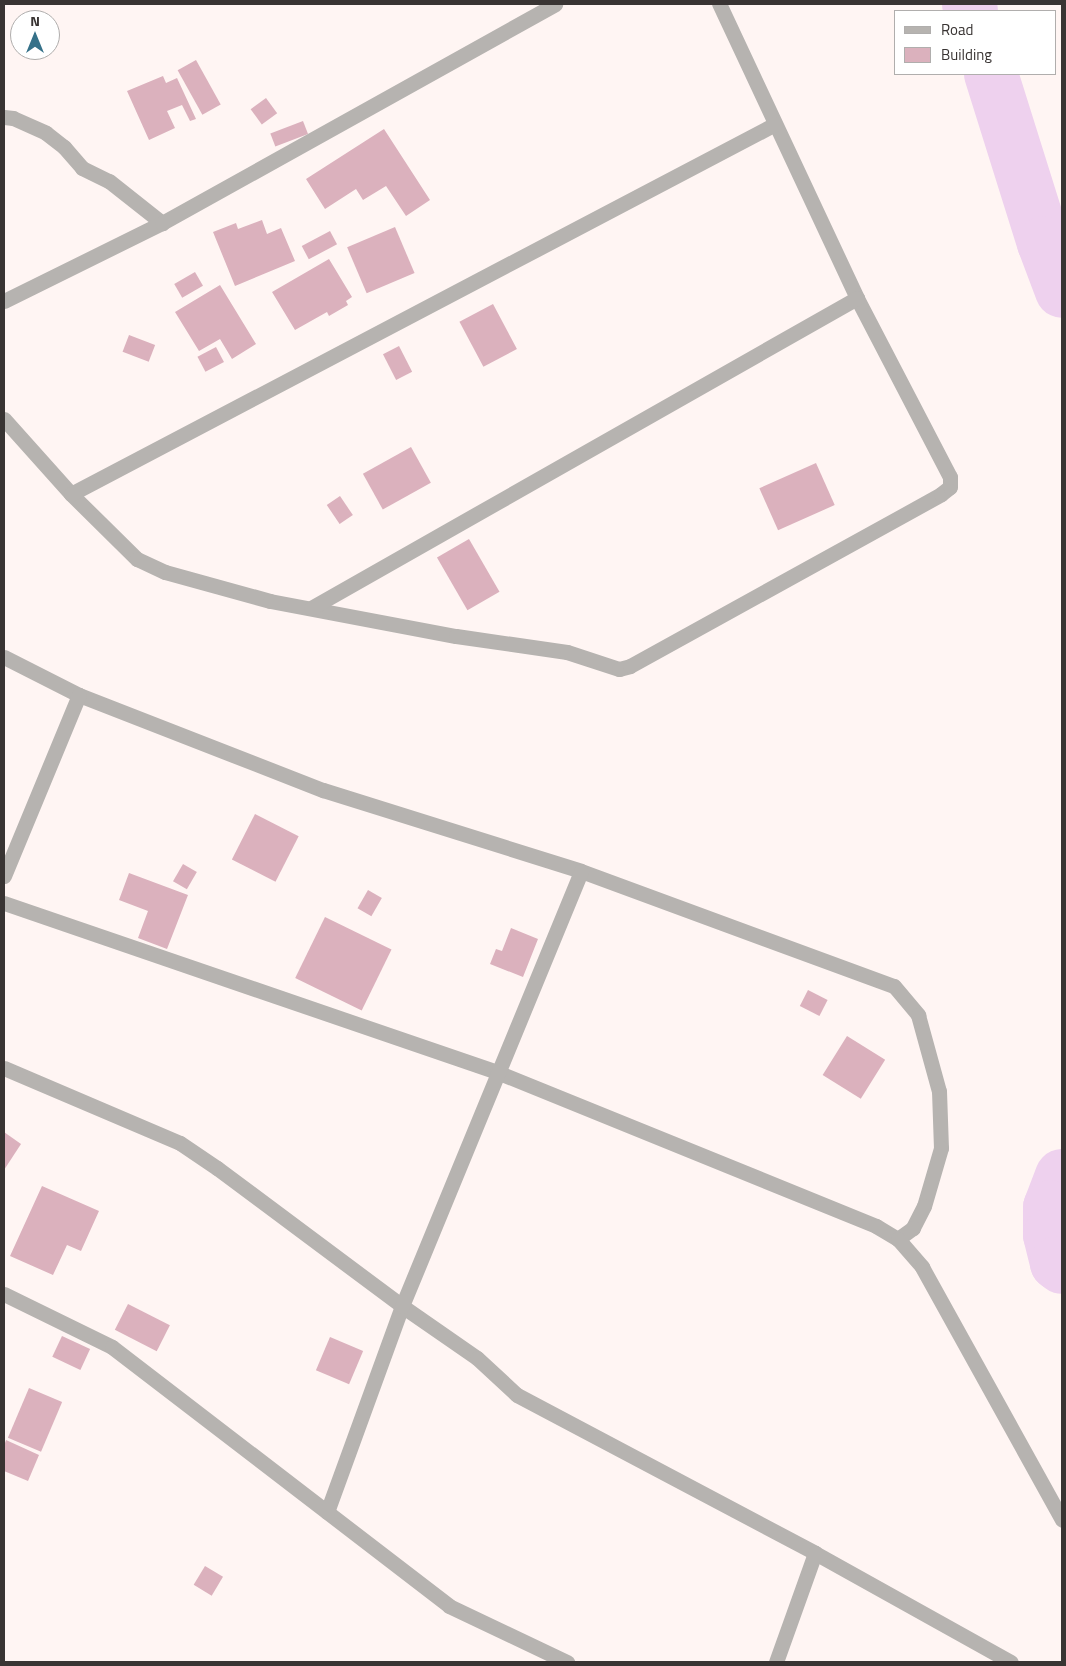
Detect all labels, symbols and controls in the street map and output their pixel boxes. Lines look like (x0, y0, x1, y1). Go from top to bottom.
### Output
north arrow (10, 10, 60, 60)
text: N (30, 10, 40, 31)
legend (894, 10, 1056, 75)
text: Road (941, 18, 973, 41)
text: Building (941, 43, 992, 66)

